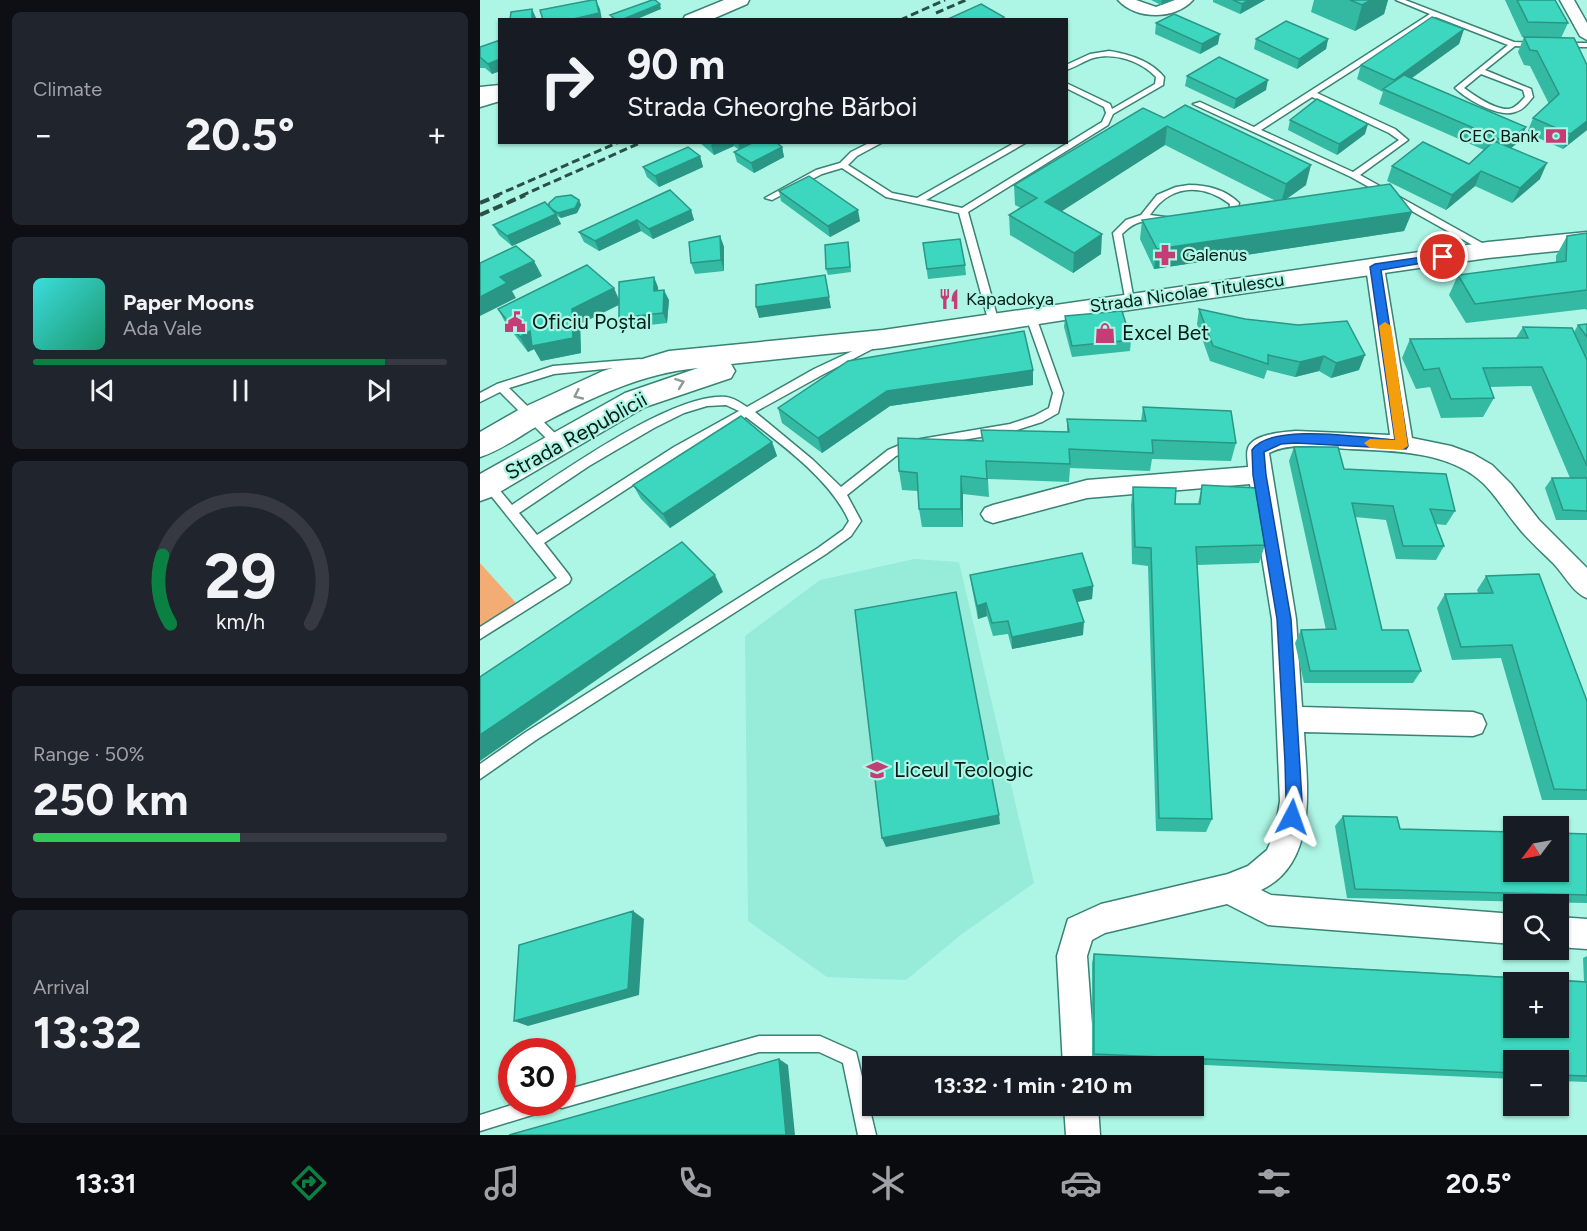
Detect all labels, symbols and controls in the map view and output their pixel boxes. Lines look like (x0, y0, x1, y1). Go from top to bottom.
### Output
text: 90 m (627, 39, 725, 90)
icon: right (528, 42, 606, 120)
text: Climate (33, 77, 102, 101)
text: Strada Gheorghe Bărboi (627, 90, 918, 123)
text: 20.5° (185, 107, 295, 161)
text: − (33, 115, 54, 154)
text: + (426, 115, 447, 154)
bank icon: CEC Bank (1544, 124, 1568, 148)
place label: CEC Bank (1459, 125, 1539, 147)
pin (1417, 231, 1468, 282)
icon: arrive (1426, 240, 1459, 273)
pharmacy icon: Galenus (1153, 243, 1177, 267)
place label: Galenus (1182, 244, 1247, 266)
street label: Strada Nicolae Titulescu (1088, 268, 1286, 318)
restaurant icon: Kapadokya (937, 287, 961, 311)
place label: Kapadokya (966, 288, 1054, 310)
text: Paper Moons (123, 289, 254, 316)
place label: Oficiu Poștal (532, 309, 651, 334)
public building icon: Oficiu Poștal (503, 310, 527, 334)
text: Ada Vale (123, 316, 202, 340)
place label: Excel Bet (1122, 320, 1209, 345)
shop icon: Excel Bet (1093, 321, 1117, 345)
icon: previous (86, 374, 119, 407)
icon: pause (224, 374, 257, 407)
icon: next (362, 374, 395, 407)
one-way arrow (674, 378, 685, 391)
street label: Strada Republicii (500, 386, 651, 485)
one-way arrow (574, 387, 585, 399)
text: 29 (204, 540, 276, 615)
text: km/h (216, 610, 264, 635)
text: Range · 50% (33, 742, 145, 766)
place label: Liceul Teologic (894, 757, 1033, 782)
school or university icon: Liceul Teologic (865, 758, 889, 782)
text: 250 km (33, 772, 189, 826)
position arrow (1260, 785, 1324, 849)
north arrow (1503, 816, 1569, 882)
map controls (1503, 816, 1569, 1116)
button: search (1503, 894, 1569, 960)
button: + (1503, 972, 1569, 1038)
text: Arrival (33, 975, 89, 999)
text: 13:32 (33, 1005, 142, 1059)
speed limit sign: 30 (498, 1038, 576, 1116)
button: − (1503, 1050, 1569, 1116)
text: 13:32 · 1 min · 210 m (934, 1072, 1132, 1099)
icon: directions (288, 1162, 330, 1204)
icon: music (481, 1162, 523, 1204)
icon: phone (674, 1162, 716, 1204)
icon: climate (867, 1162, 909, 1204)
icon: car (1060, 1162, 1102, 1204)
icon: filters (1253, 1162, 1295, 1204)
text: 13:31 (76, 1167, 136, 1200)
text: 20.5° (1446, 1167, 1511, 1200)

